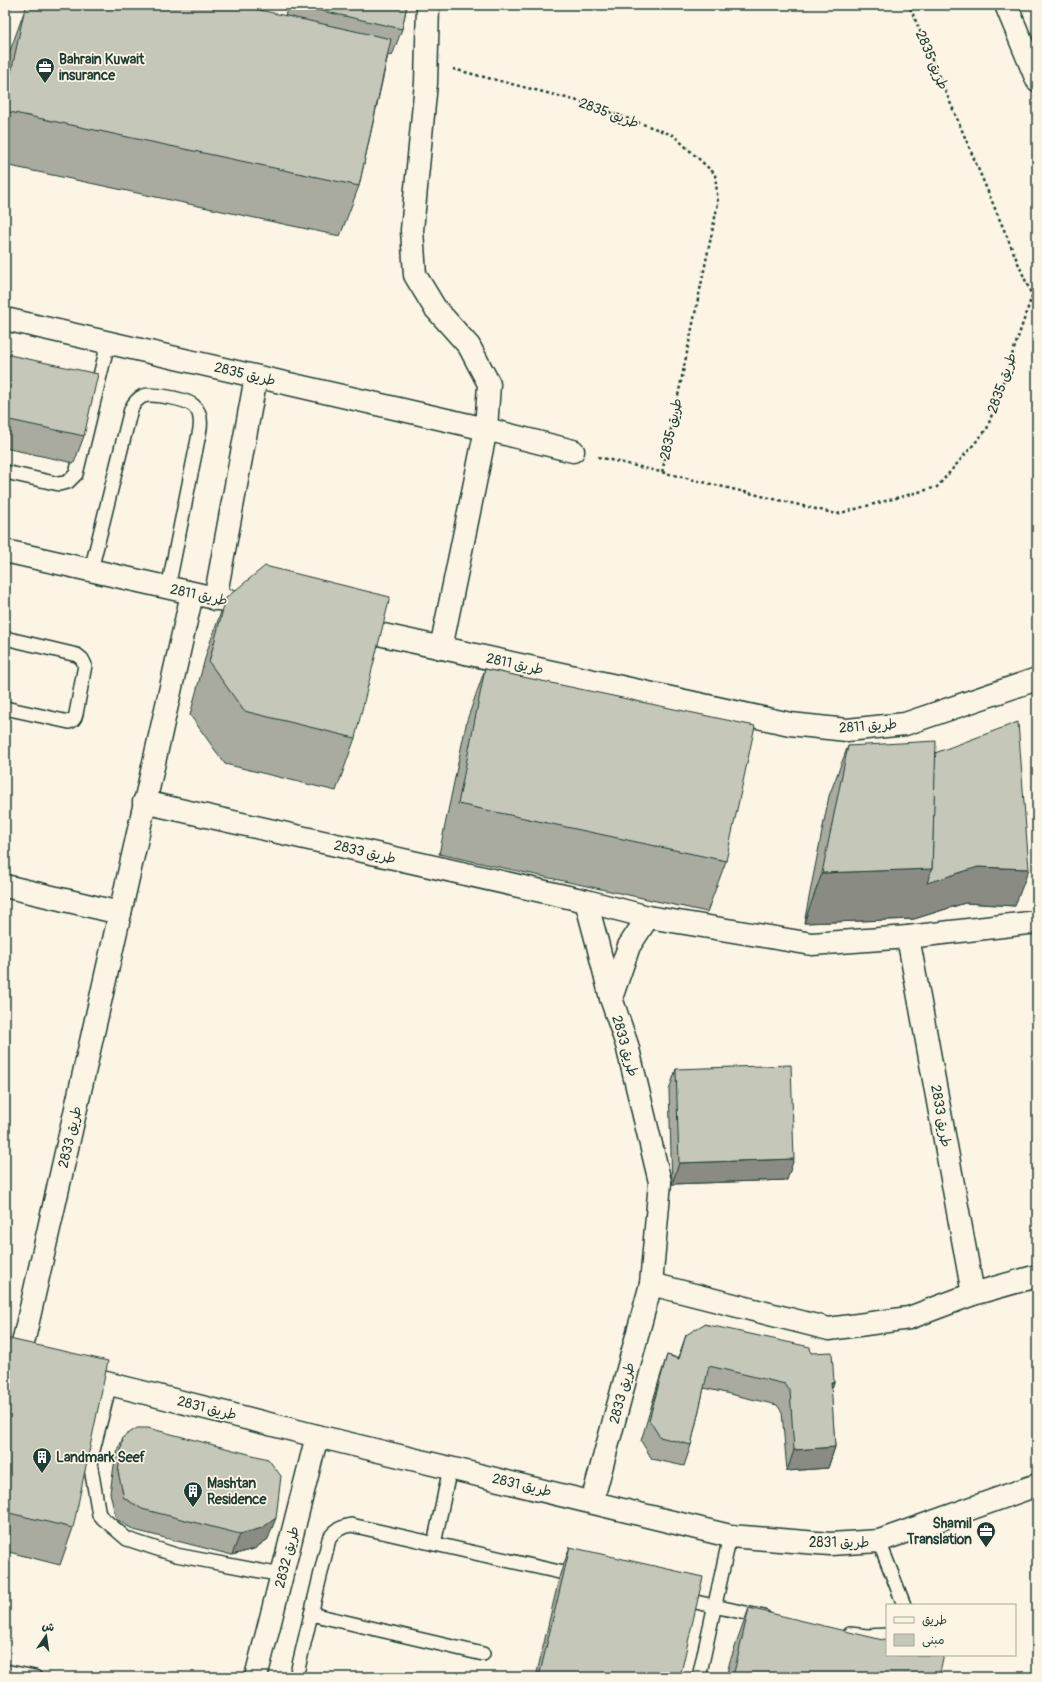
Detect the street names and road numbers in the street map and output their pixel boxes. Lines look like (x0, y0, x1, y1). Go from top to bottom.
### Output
street label: طريق 2835 (912, 28, 952, 92)
street label: طريق 2835 (577, 94, 641, 132)
street label: طريق 2835 (984, 351, 1020, 415)
street label: طريق 2835 (213, 359, 277, 389)
street label: طريق 2835 (656, 397, 686, 461)
street label: طريق 2811 (169, 581, 229, 609)
street label: طريق 2811 (485, 650, 545, 678)
street label: طريق 2811 (838, 715, 898, 737)
street label: طريق 2833 (332, 837, 398, 867)
street label: طريق 2833 (608, 1013, 642, 1079)
street label: طريق 2833 (927, 1084, 955, 1148)
street label: طريق 2833 (55, 1104, 85, 1170)
street label: طريق 2833 (606, 1360, 638, 1426)
street label: طريق 2831 (176, 1392, 238, 1424)
street label: طريق 2831 (491, 1470, 553, 1500)
street label: طريق 2832 (271, 1524, 303, 1590)
street label: طريق 2831 (809, 1534, 869, 1551)

